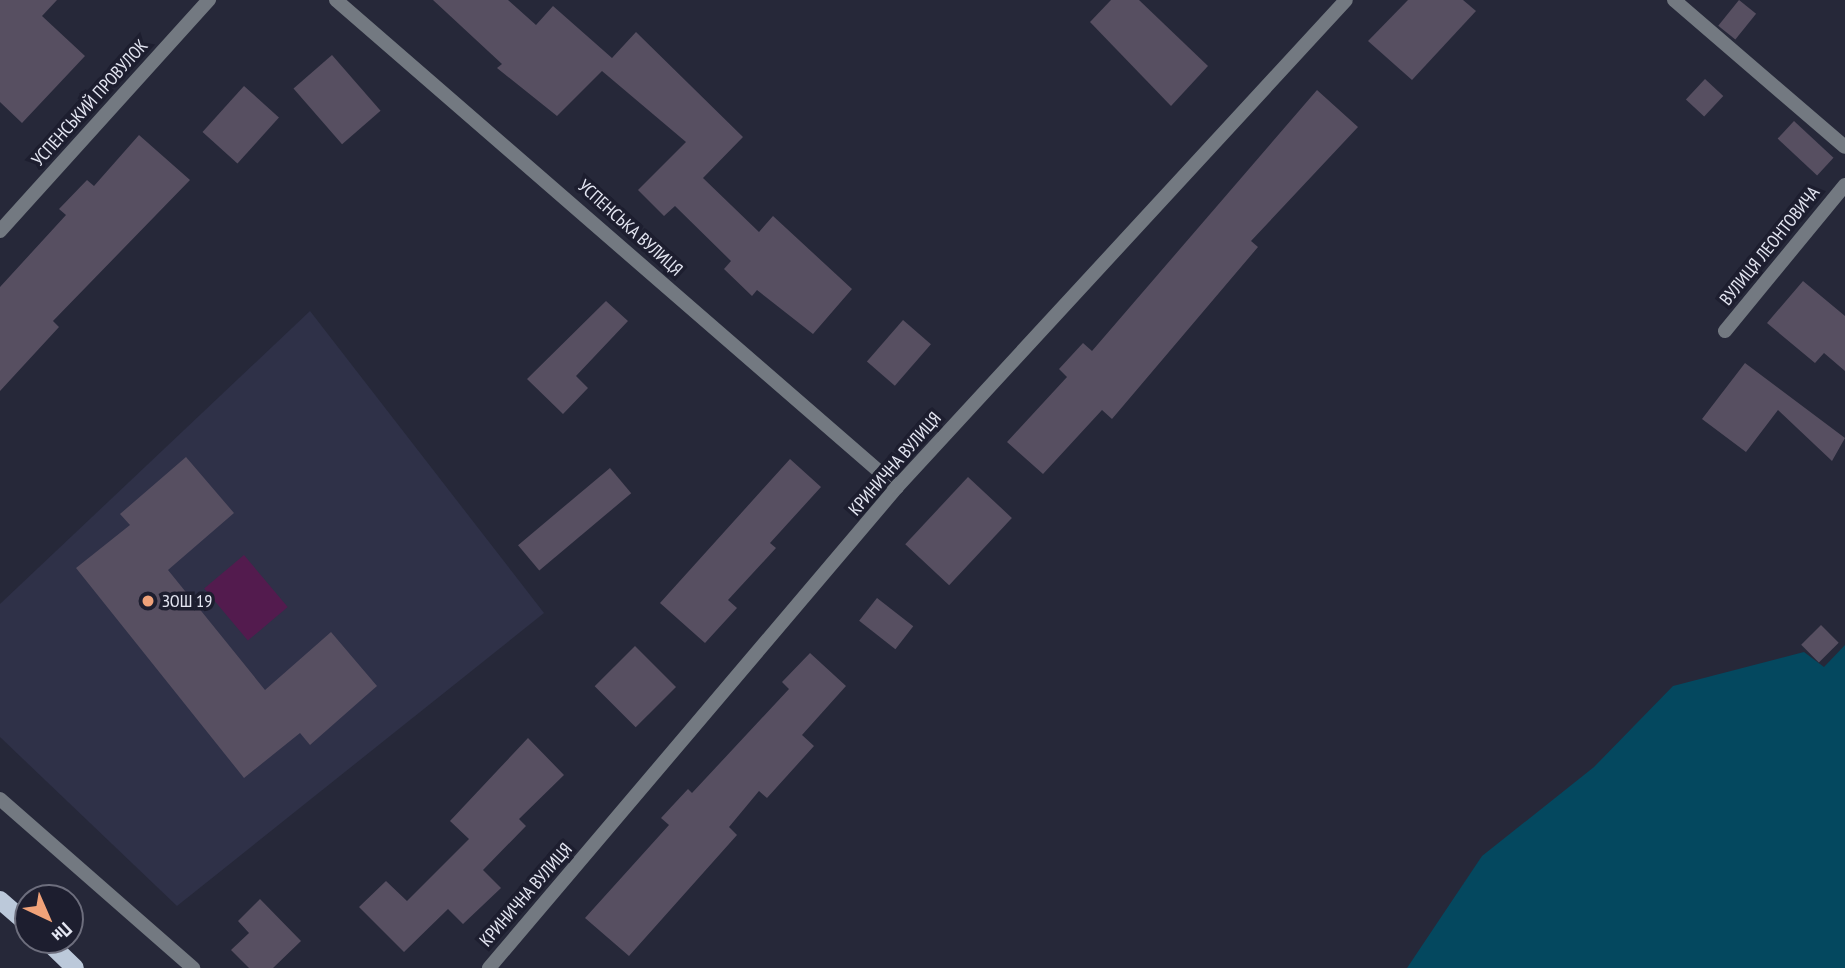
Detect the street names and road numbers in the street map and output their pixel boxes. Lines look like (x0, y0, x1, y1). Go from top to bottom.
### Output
street label: УСПЕНСЬКИЙ ПРОВУЛОК (28, 35, 152, 171)
street label: УСПЕНСЬКА ВУЛИЦЯ (573, 175, 687, 281)
street label: ВУЛИЦЯ ЛЕОНТОВИЧА (1716, 182, 1824, 310)
street label: КРИНИЧНА ВУЛИЦЯ (844, 408, 946, 520)
street label: КРИНИЧНА ВУЛИЦЯ (475, 839, 577, 951)

